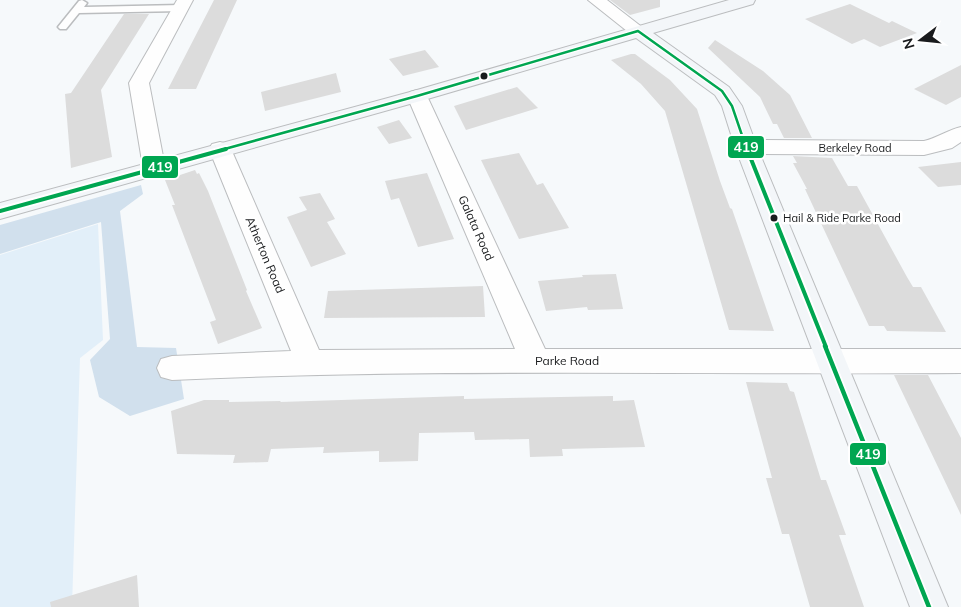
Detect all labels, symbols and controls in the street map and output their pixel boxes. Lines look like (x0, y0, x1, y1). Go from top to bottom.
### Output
north arrow (896, 15, 946, 65)
text: N (898, 36, 919, 51)
unlabelled marker (479, 71, 489, 81)
line badge: 419 (727, 135, 765, 159)
text: 419 (733, 138, 759, 156)
street label: Berkeley Road (818, 141, 892, 155)
line badge: 419 (141, 155, 179, 179)
text: 419 (147, 158, 173, 176)
street label: Galata Road (455, 193, 498, 263)
place label: Hail & Ride Parke Road (783, 211, 901, 225)
marker: Hail & Ride Parke Road (769, 213, 779, 223)
street label: Atherton Road (243, 214, 288, 295)
street label: Parke Road (535, 353, 599, 368)
line badge: 419 (849, 442, 887, 466)
text: 419 (855, 445, 881, 463)

